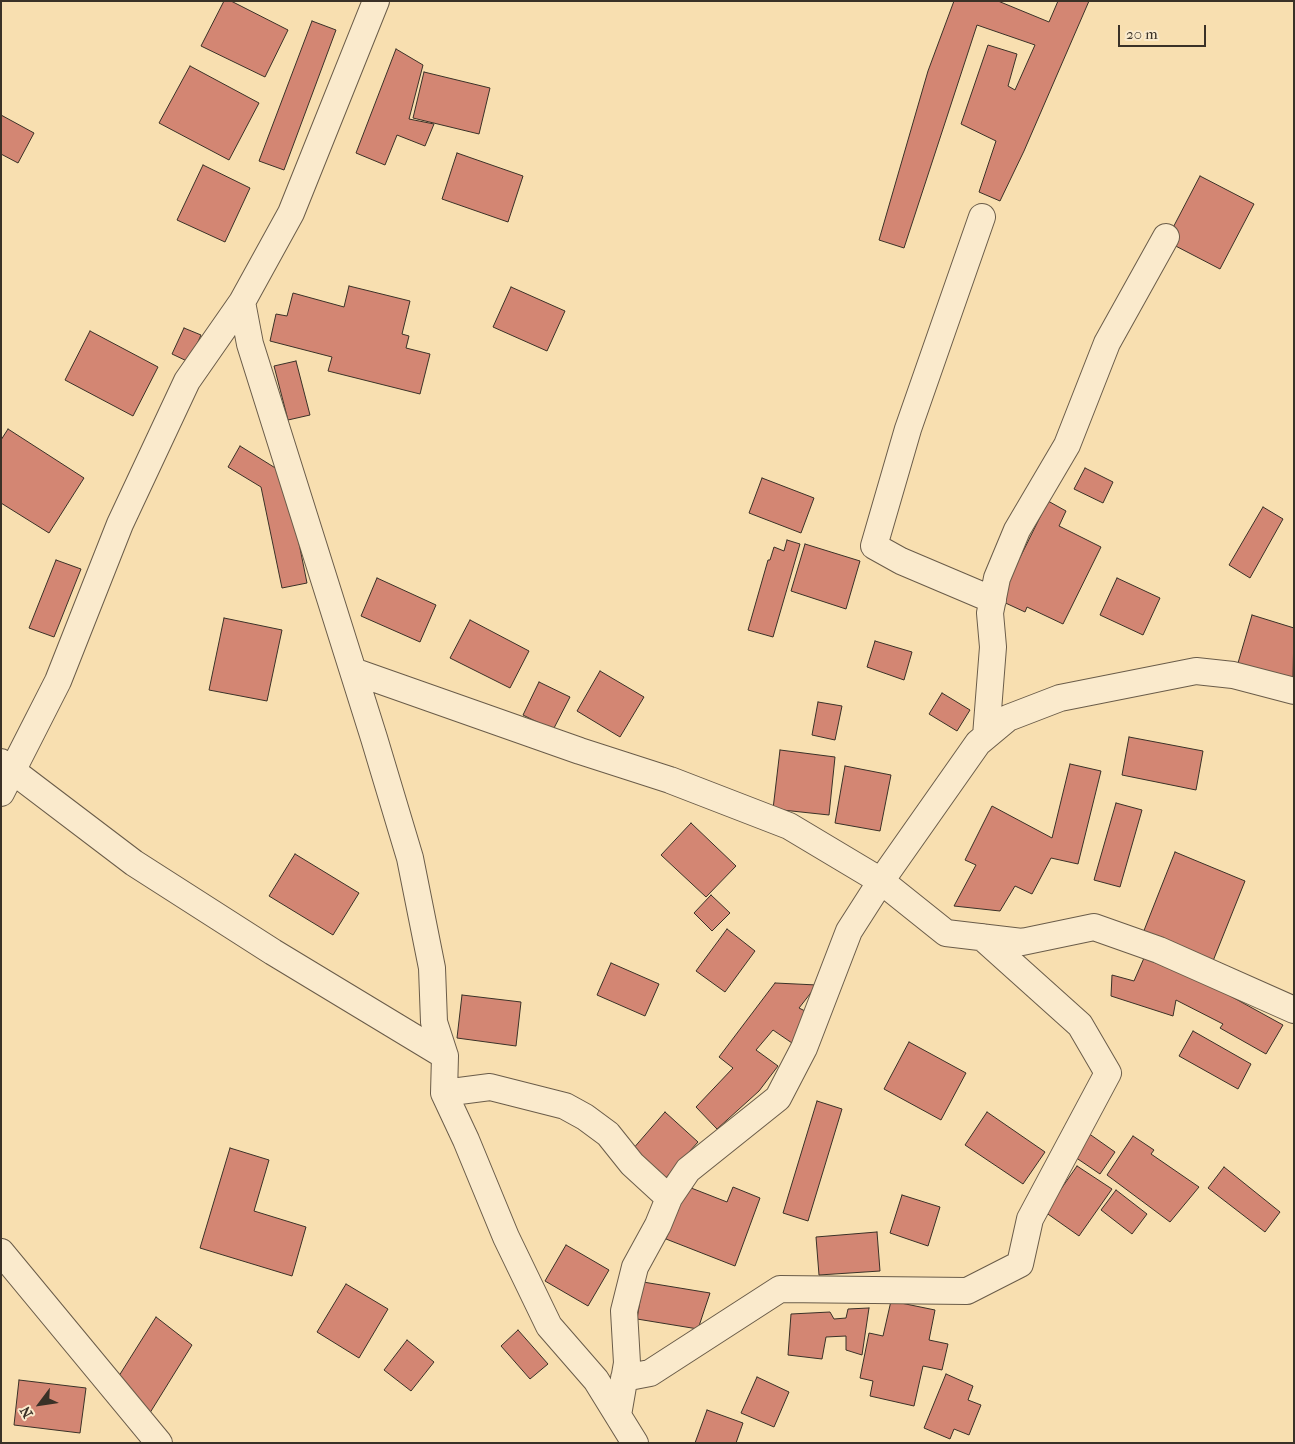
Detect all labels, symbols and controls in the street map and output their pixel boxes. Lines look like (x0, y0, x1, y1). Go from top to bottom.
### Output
scale bar (1120, 15, 1208, 47)
text: 20 m (1126, 25, 1158, 43)
north arrow (15, 1379, 65, 1429)
text: N (17, 1403, 37, 1421)

